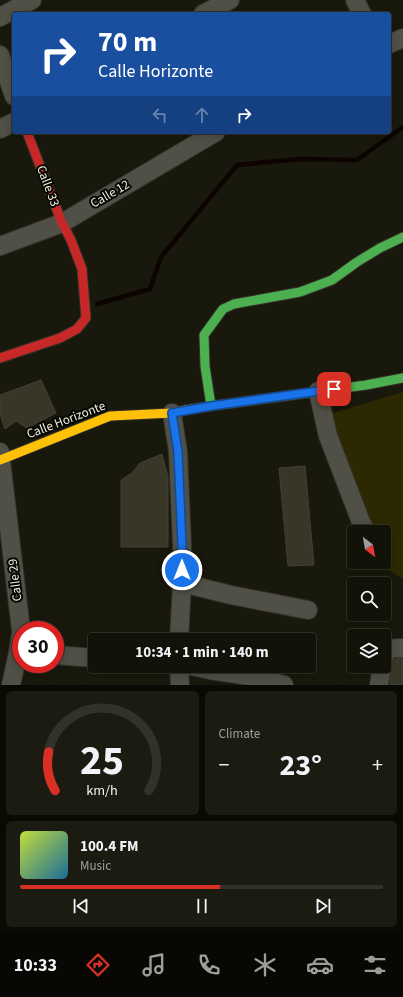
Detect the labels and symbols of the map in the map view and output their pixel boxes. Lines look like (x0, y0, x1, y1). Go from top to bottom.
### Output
street label: Calle 33 (32, 163, 64, 209)
street label: Calle 12 (87, 176, 133, 212)
pin (317, 372, 351, 406)
street label: Calle Horizonte (24, 397, 108, 443)
north arrow (347, 525, 391, 569)
position arrow (161, 549, 203, 591)
street label: Calle 29 (3, 558, 27, 602)
speed limit sign: 30 (12, 621, 64, 673)

